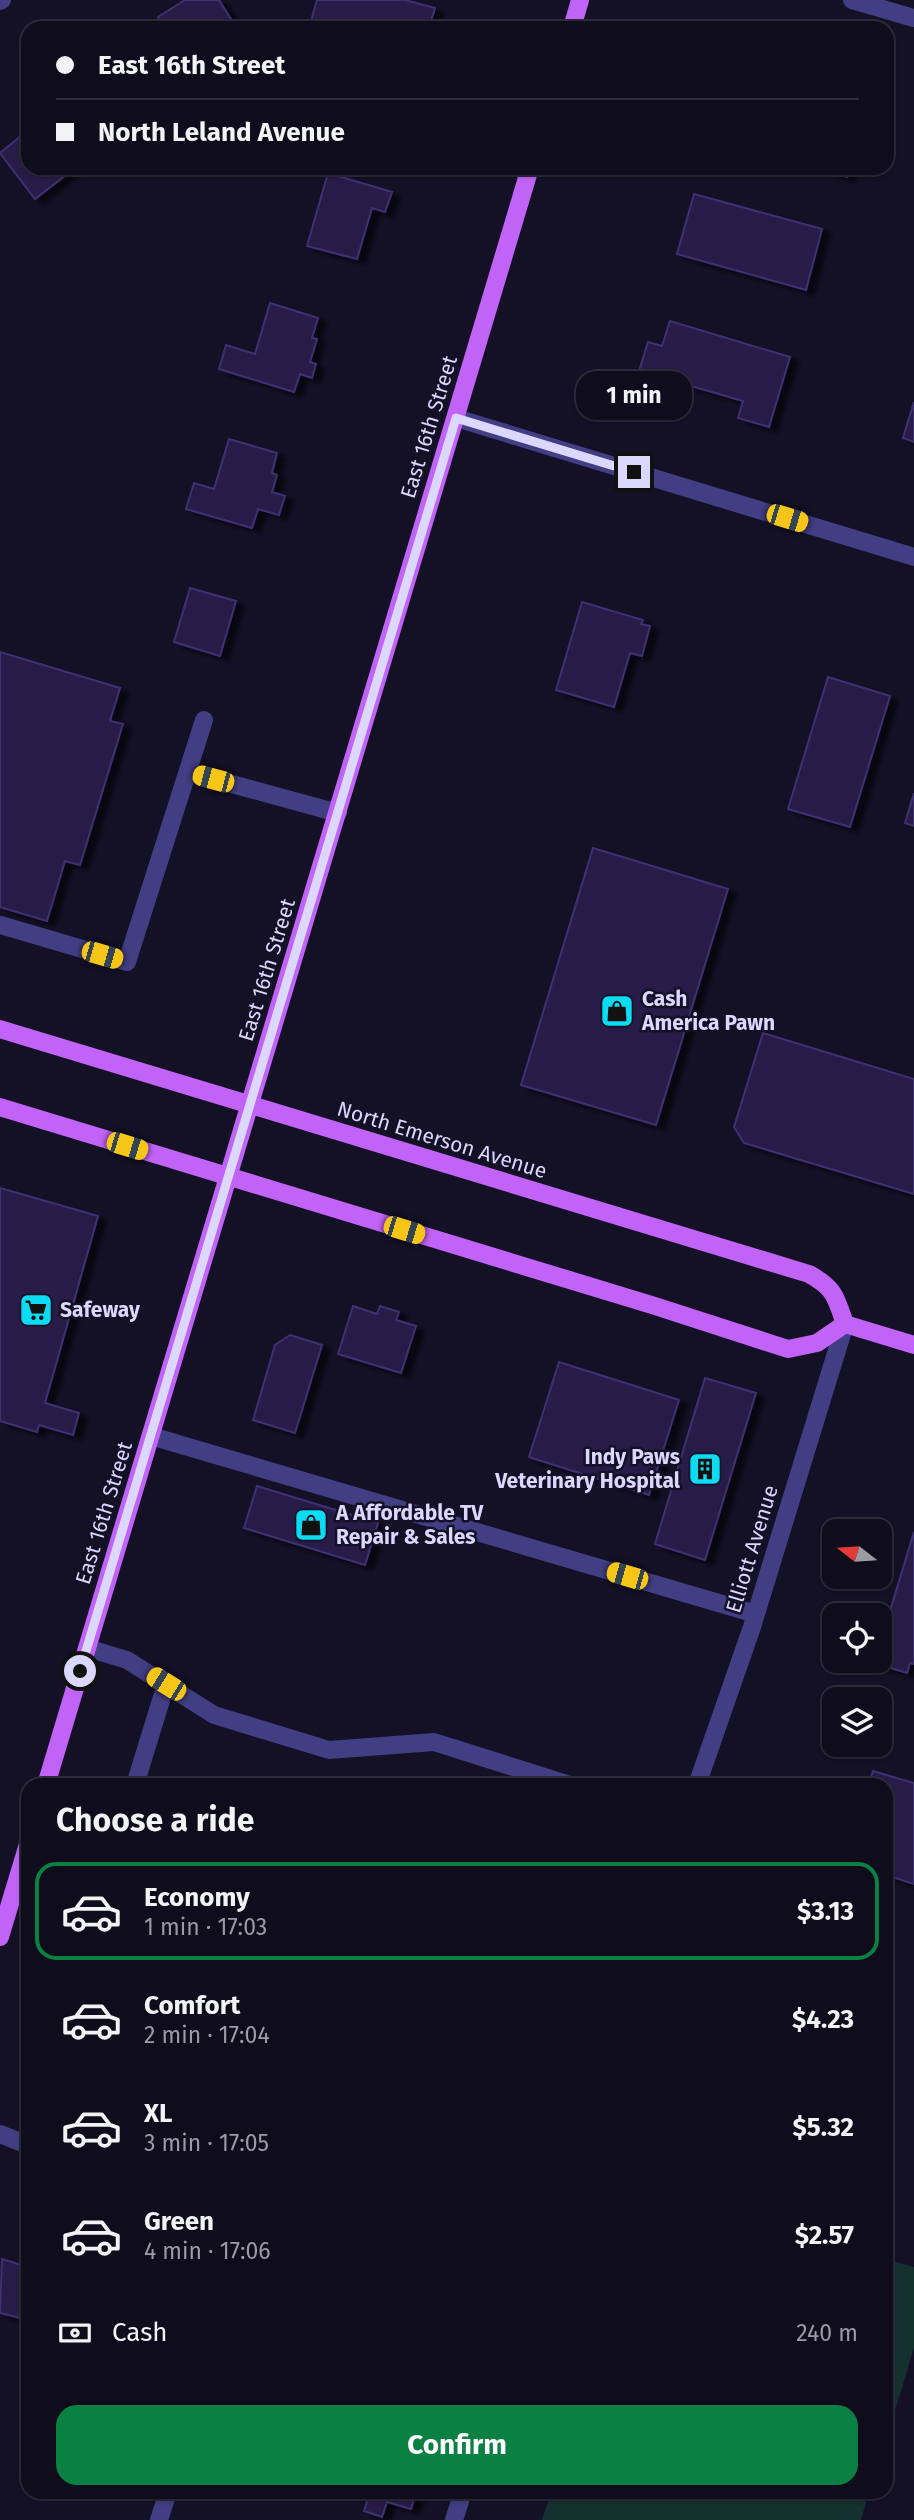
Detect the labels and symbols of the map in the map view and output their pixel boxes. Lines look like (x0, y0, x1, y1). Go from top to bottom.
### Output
street label: East 16th Street (395, 352, 463, 502)
callout: 1 min (576, 370, 692, 420)
route end (618, 456, 650, 488)
car (764, 502, 811, 534)
car (190, 763, 237, 795)
street label: East 16th Street (233, 895, 301, 1045)
car (79, 939, 126, 971)
place label: Cash America Pawn (641, 986, 775, 1036)
shop icon: Cash America Pawn (598, 992, 636, 1030)
street label: North Emerson Avenue (334, 1096, 550, 1184)
car (104, 1130, 151, 1162)
car (381, 1214, 428, 1246)
supermarket icon: Safeway (17, 1291, 55, 1329)
place label: Safeway (60, 1297, 140, 1323)
street label: East 16th Street (70, 1438, 138, 1588)
place label: Indy Paws Veterinary Hospital (494, 1444, 681, 1494)
building icon: Indy Paws Veterinary Hospital (686, 1450, 724, 1488)
street label: Elliott Avenue (720, 1482, 784, 1616)
place label: A Affordable TV Repair & Sales (335, 1500, 484, 1550)
shop icon: A Affordable TV Repair & Sales (292, 1506, 330, 1544)
north arrow (822, 1519, 892, 1589)
car (604, 1560, 651, 1592)
route start (64, 1655, 96, 1687)
car (143, 1664, 190, 1704)

